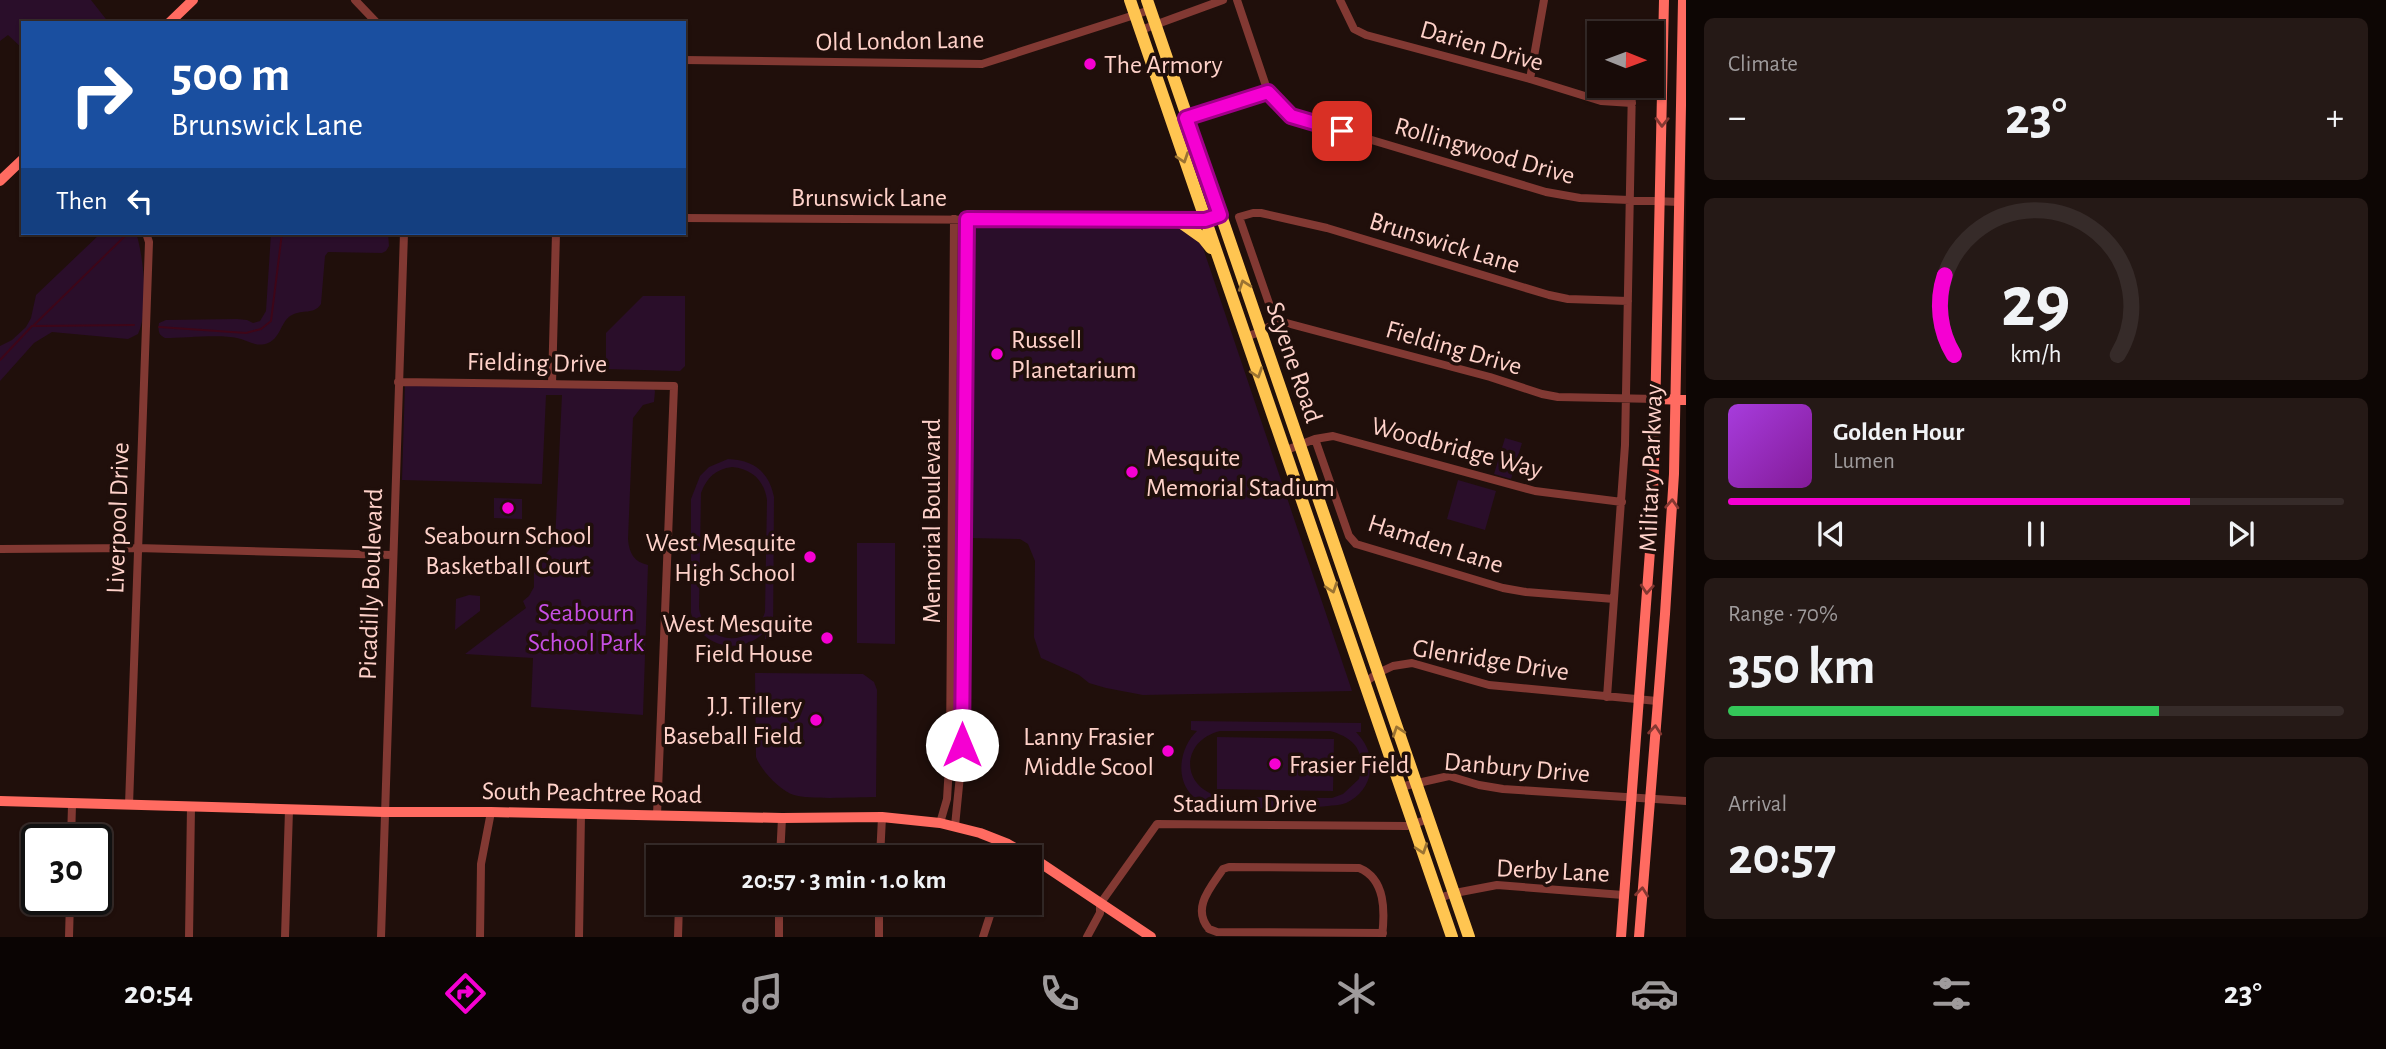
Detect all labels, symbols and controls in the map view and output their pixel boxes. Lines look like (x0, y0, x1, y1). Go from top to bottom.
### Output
street label: Darien Drive (1417, 16, 1546, 76)
north arrow (1587, 21, 1664, 98)
map controls (1587, 21, 1664, 98)
street label: Old London Lane (815, 27, 985, 55)
icon: right (56, 49, 147, 140)
text: 500 m (171, 51, 290, 100)
place label: The Armory (1104, 52, 1223, 78)
text: Climate (1728, 53, 1798, 76)
marker: The Armory (1082, 56, 1098, 72)
text: 23° (2005, 91, 2067, 143)
text: − (1728, 99, 1746, 137)
text: + (2326, 99, 2344, 137)
pin (1312, 101, 1372, 161)
text: Brunswick Lane (171, 109, 363, 141)
icon: arrive (1323, 112, 1361, 150)
street label: Rollingwood Drive (1392, 113, 1578, 189)
one-way arrow (1654, 117, 1669, 128)
one-way arrow (1175, 151, 1189, 163)
icon: left (121, 182, 159, 220)
street label: Brunswick Lane (791, 185, 947, 211)
text: Then (56, 188, 107, 214)
street label: Brunswick Lane (1366, 208, 1523, 278)
text: 29 (2001, 267, 2071, 340)
one-way arrow (1238, 279, 1252, 291)
street label: Scyene Road (1261, 299, 1327, 426)
street label: Fielding Drive (1383, 316, 1525, 380)
place label: Russell Planetarium (1011, 327, 1137, 383)
text: km/h (2010, 342, 2062, 367)
marker: Russell Planetarium (989, 346, 1005, 362)
street label: Fielding Drive (467, 349, 607, 377)
one-way arrow (1249, 366, 1263, 378)
street label: Military Parkway (1635, 383, 1667, 553)
street label: Woodbridge Way (1368, 413, 1545, 483)
street label: Memorial Boulevard (919, 418, 945, 624)
text: Golden Hour (1833, 419, 1964, 445)
street label: Liverpool Drive (102, 442, 134, 594)
place label: Mesquite Memorial Stadium (1146, 445, 1335, 501)
text: Lumen (1833, 450, 1895, 473)
marker: Mesquite Memorial Stadium (1124, 464, 1140, 480)
street label: Picadilly Boulevard (355, 488, 387, 680)
one-way arrow (1664, 498, 1679, 509)
marker: Seabourn School Basketball Court (500, 500, 516, 516)
street label: Hamden Lane (1365, 510, 1507, 578)
icon: previous (1812, 515, 1850, 553)
icon: pause (2017, 515, 2055, 553)
icon: next (2222, 515, 2260, 553)
place label: Seabourn School Basketball Court (424, 523, 592, 579)
place label: West Mesquite High School (645, 530, 796, 586)
marker: West Mesquite High School (802, 549, 818, 565)
one-way arrow (1324, 581, 1338, 593)
one-way arrow (1640, 584, 1655, 595)
park label: Seabourn School Park (528, 600, 644, 656)
text: Range · 70% (1728, 603, 1838, 626)
place label: West Mesquite Field House (662, 611, 813, 667)
marker: West Mesquite Field House (819, 630, 835, 646)
street label: Glenridge Drive (1411, 635, 1571, 685)
text: 350 km (1728, 641, 1876, 693)
place label: J.J. Tillery Baseball Field (662, 693, 802, 749)
position arrow (925, 708, 999, 782)
marker: J.J. Tillery Baseball Field (808, 712, 824, 728)
place label: Lanny Frasier Middle Scool (1023, 724, 1155, 780)
one-way arrow (1647, 725, 1662, 736)
one-way arrow (1392, 726, 1406, 738)
marker: Lanny Frasier Middle Scool (1160, 743, 1176, 759)
street label: Danbury Drive (1443, 749, 1591, 787)
place label: Frasier Field (1289, 752, 1410, 778)
marker: Frasier Field (1267, 756, 1283, 772)
street label: South Peachtree Road (482, 778, 702, 808)
street label: Stadium Drive (1173, 791, 1317, 817)
text: Arrival (1728, 793, 1787, 816)
speed limit sign: 30 (21, 824, 112, 915)
text: 20:57 (1728, 831, 1836, 883)
one-way arrow (1414, 842, 1428, 855)
street label: Derby Lane (1496, 855, 1610, 887)
text: 20:57 · 3 min · 1.0 km (741, 867, 947, 893)
one-way arrow (1635, 886, 1650, 897)
icon: directions (441, 969, 490, 1018)
icon: music (738, 969, 787, 1018)
icon: phone (1035, 969, 1084, 1018)
icon: climate (1332, 969, 1381, 1018)
icon: car (1630, 969, 1679, 1018)
icon: filters (1927, 969, 1976, 1018)
text: 20:54 (124, 977, 193, 1009)
text: 23° (2224, 977, 2262, 1009)

